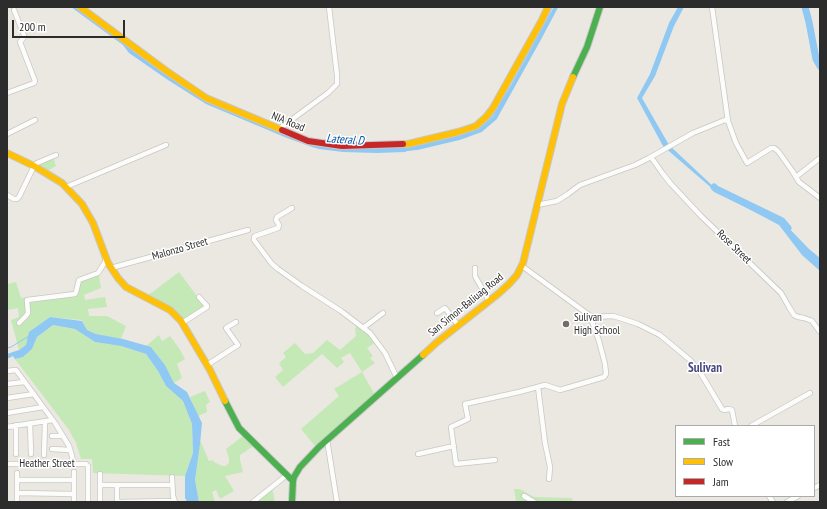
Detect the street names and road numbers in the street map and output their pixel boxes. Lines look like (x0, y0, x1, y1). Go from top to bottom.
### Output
street label: NIA Road (269, 109, 307, 135)
street label: Rose Street (714, 227, 754, 267)
street label: Malonzo Street (151, 235, 209, 263)
street label: San Simon-Baliuag Road (426, 271, 506, 339)
street label: Heather Street (19, 457, 75, 471)

